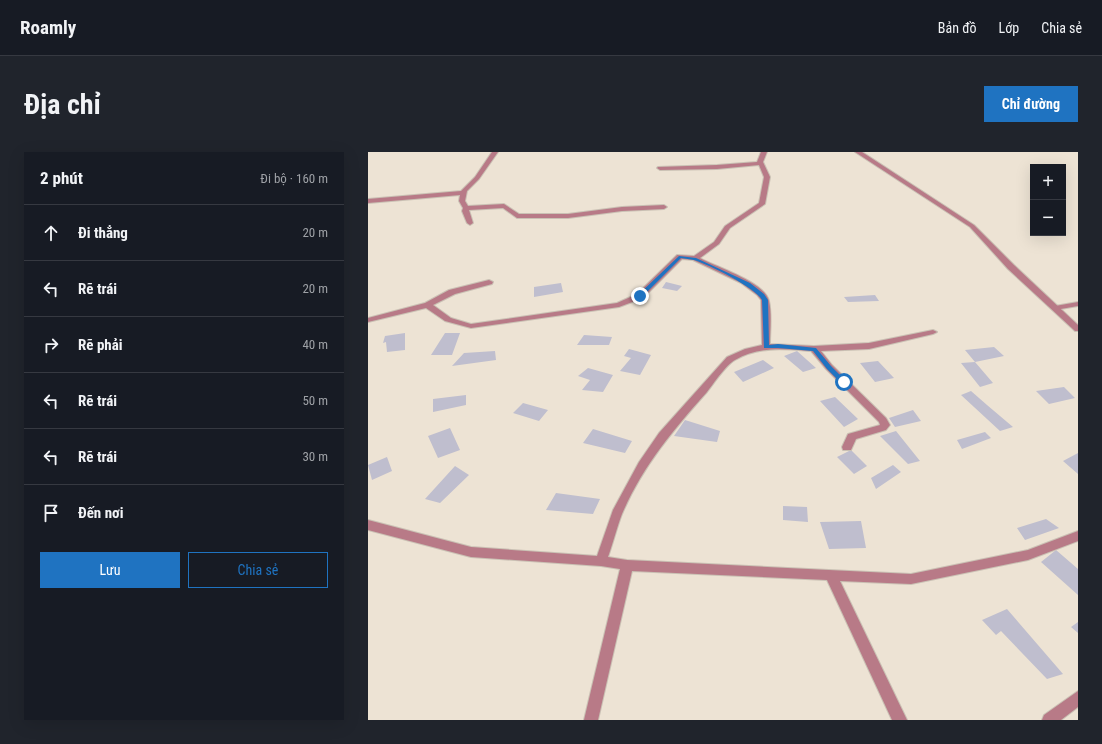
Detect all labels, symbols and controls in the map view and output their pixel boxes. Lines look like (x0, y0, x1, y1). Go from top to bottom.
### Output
text: Roamly (20, 16, 76, 39)
text: Bản đồ (938, 20, 977, 36)
text: Lớp (999, 20, 1019, 36)
text: Chia sẻ (1041, 20, 1082, 36)
button: Chỉ đường (984, 86, 1078, 122)
text: Địa chỉ (24, 88, 101, 121)
map controls (1030, 164, 1066, 236)
button: + (1030, 164, 1066, 200)
text: 2 phút (40, 168, 83, 188)
text: Đi bộ · 160 m (260, 171, 328, 186)
button: − (1030, 200, 1066, 236)
icon: ahead (40, 222, 62, 244)
text: Đi thẳng (78, 224, 128, 242)
text: 20 m (302, 225, 328, 240)
icon: left (40, 278, 62, 300)
text: Rẽ trái (78, 280, 117, 298)
text: 20 m (302, 281, 328, 296)
route end (631, 287, 649, 305)
icon: right (40, 334, 62, 356)
text: Rẽ phải (78, 336, 123, 354)
text: 40 m (302, 337, 328, 352)
route start (835, 373, 853, 391)
icon: left (40, 390, 62, 412)
text: Rẽ trái (78, 392, 117, 410)
text: 50 m (302, 393, 328, 408)
icon: left (40, 446, 62, 468)
text: Rẽ trái (78, 448, 117, 466)
text: 30 m (302, 449, 328, 464)
icon: arrive (40, 502, 62, 524)
text: Đến nơi (78, 504, 124, 522)
button: Lưu (40, 552, 180, 588)
button: Chia sẻ (188, 552, 328, 588)

